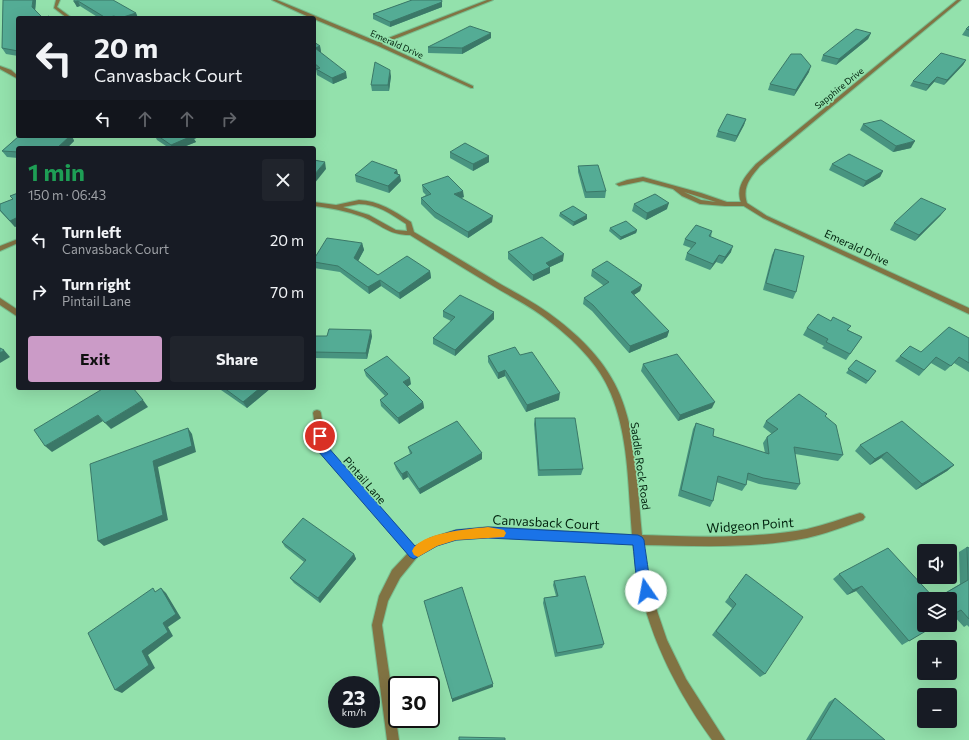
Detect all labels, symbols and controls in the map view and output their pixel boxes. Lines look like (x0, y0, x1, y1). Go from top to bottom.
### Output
street label: Emerald Drive (369, 27, 426, 61)
text: 20 m (94, 30, 158, 64)
icon: left (28, 32, 80, 84)
text: Canvasback Court (94, 64, 242, 86)
street label: Sapphire Drive (812, 65, 866, 111)
icon: left (92, 108, 114, 130)
icon: ahead (134, 108, 156, 130)
icon: ahead (176, 108, 198, 130)
icon: right (218, 108, 240, 130)
text: 1 min (28, 157, 85, 186)
button: close (262, 159, 304, 201)
text: 150 m · 06:43 (28, 187, 106, 203)
text: Turn left (62, 223, 121, 241)
street label: Emerald Drive (823, 226, 892, 268)
icon: left (28, 229, 50, 251)
text: 20 m (270, 231, 304, 249)
text: Canvasback Court (62, 241, 169, 257)
text: Turn right (62, 275, 131, 293)
icon: right (28, 281, 50, 303)
text: 70 m (270, 283, 304, 301)
text: Pintail Lane (62, 293, 131, 309)
button: Exit (28, 336, 162, 382)
button: Share (170, 336, 304, 382)
pin (303, 419, 337, 453)
street label: Saddle Rock Road (628, 421, 654, 511)
icon: arrive (309, 425, 331, 447)
street label: Pintail Lane (341, 454, 389, 506)
street label: Canvasback Court (492, 511, 600, 533)
street label: Widgeon Point (706, 514, 794, 536)
map controls (917, 544, 957, 728)
button: sound (917, 544, 957, 584)
position arrow (625, 570, 667, 612)
button: layers (917, 592, 957, 632)
button: + (917, 640, 957, 680)
speed limit sign: 30 (388, 676, 440, 728)
text: 23 (342, 685, 366, 709)
button: − (917, 688, 957, 728)
text: km/h (342, 706, 366, 718)

